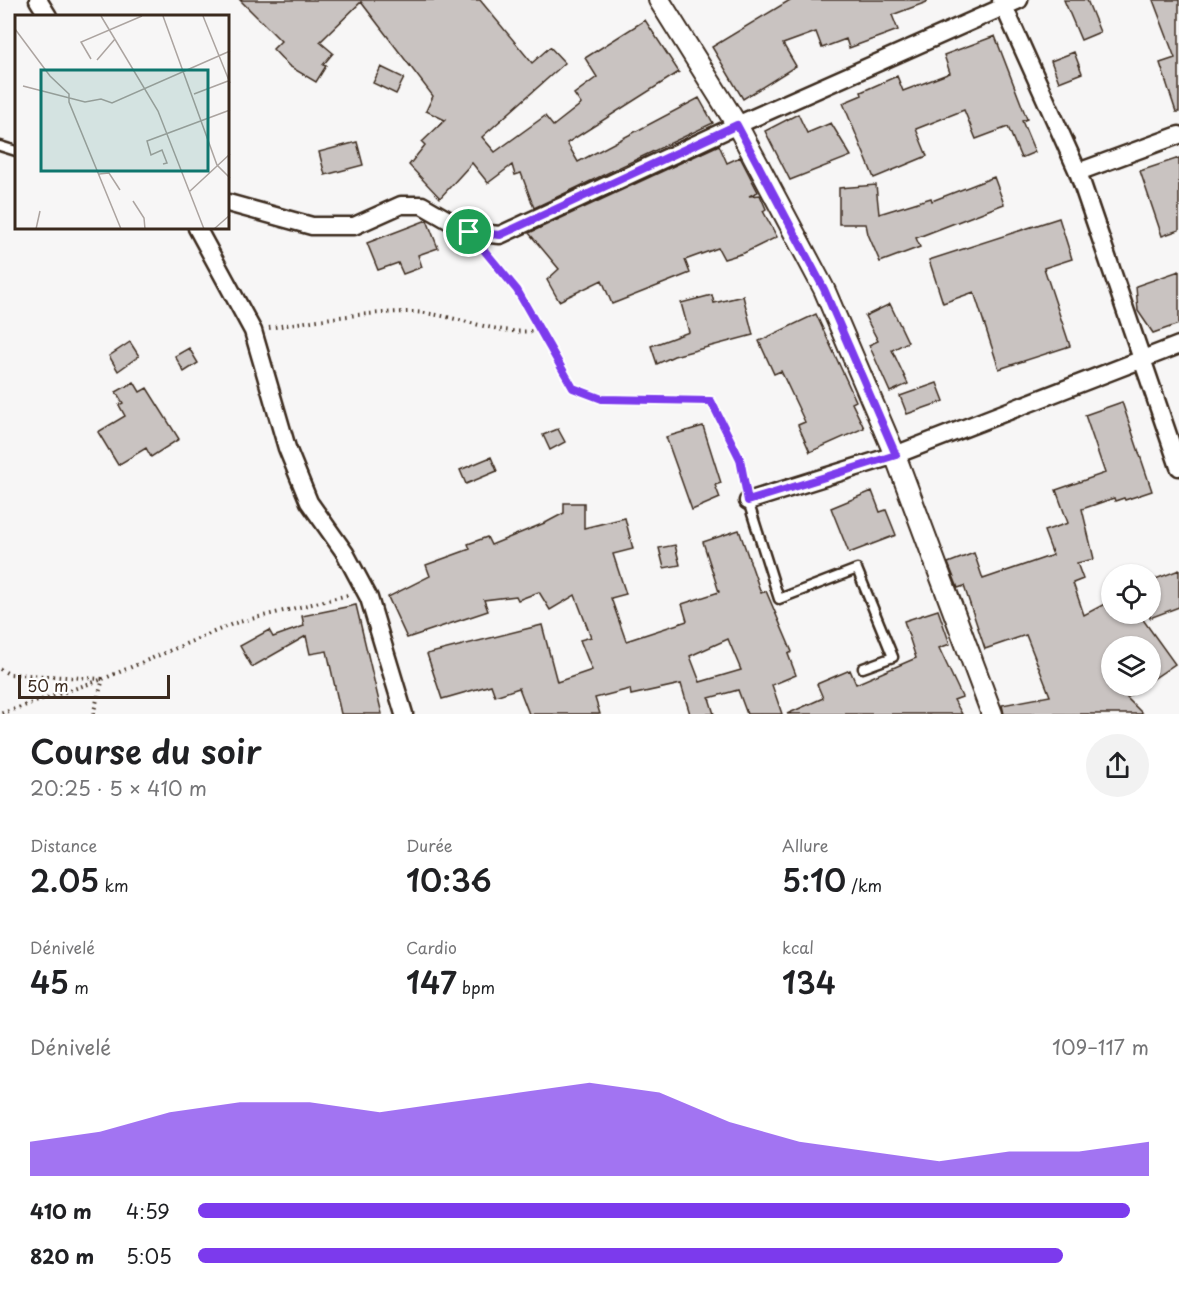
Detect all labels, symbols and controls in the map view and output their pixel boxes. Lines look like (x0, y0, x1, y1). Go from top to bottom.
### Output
inset map (15, 15, 230, 230)
pin (443, 206, 494, 257)
icon: arrive (452, 215, 485, 248)
map controls (1101, 564, 1161, 696)
button: locate (1101, 564, 1161, 624)
button: layers (1101, 636, 1161, 696)
scale bar (18, 672, 170, 700)
text: 50 m (27, 673, 68, 697)
text: Course du soir (30, 725, 262, 775)
button: share (1086, 734, 1149, 797)
text: 20:25 · 5 × 410 m (30, 773, 207, 803)
text: Distance (30, 833, 97, 857)
text: Durée (406, 833, 453, 857)
text: Allure (782, 833, 829, 857)
text: 2.05 (30, 857, 99, 902)
text: 10:36 (406, 857, 492, 902)
text: 5:10 (782, 857, 846, 902)
text: km (99, 873, 128, 897)
text: /km (846, 873, 882, 897)
text: Dénivelé (30, 935, 95, 959)
text: Cardio (406, 935, 457, 959)
text: kcal (782, 935, 814, 959)
text: 45 (30, 959, 69, 1004)
text: 147 (406, 959, 457, 1004)
text: 134 (782, 959, 836, 1004)
text: m (69, 975, 89, 999)
text: bpm (457, 975, 495, 999)
text: Dénivelé (30, 1032, 111, 1062)
text: 109–117 m (1052, 1032, 1149, 1062)
text: 410 m (30, 1196, 92, 1226)
text: 4:59 (126, 1196, 170, 1226)
text: 820 m (30, 1241, 94, 1271)
text: 5:05 (126, 1241, 172, 1271)

